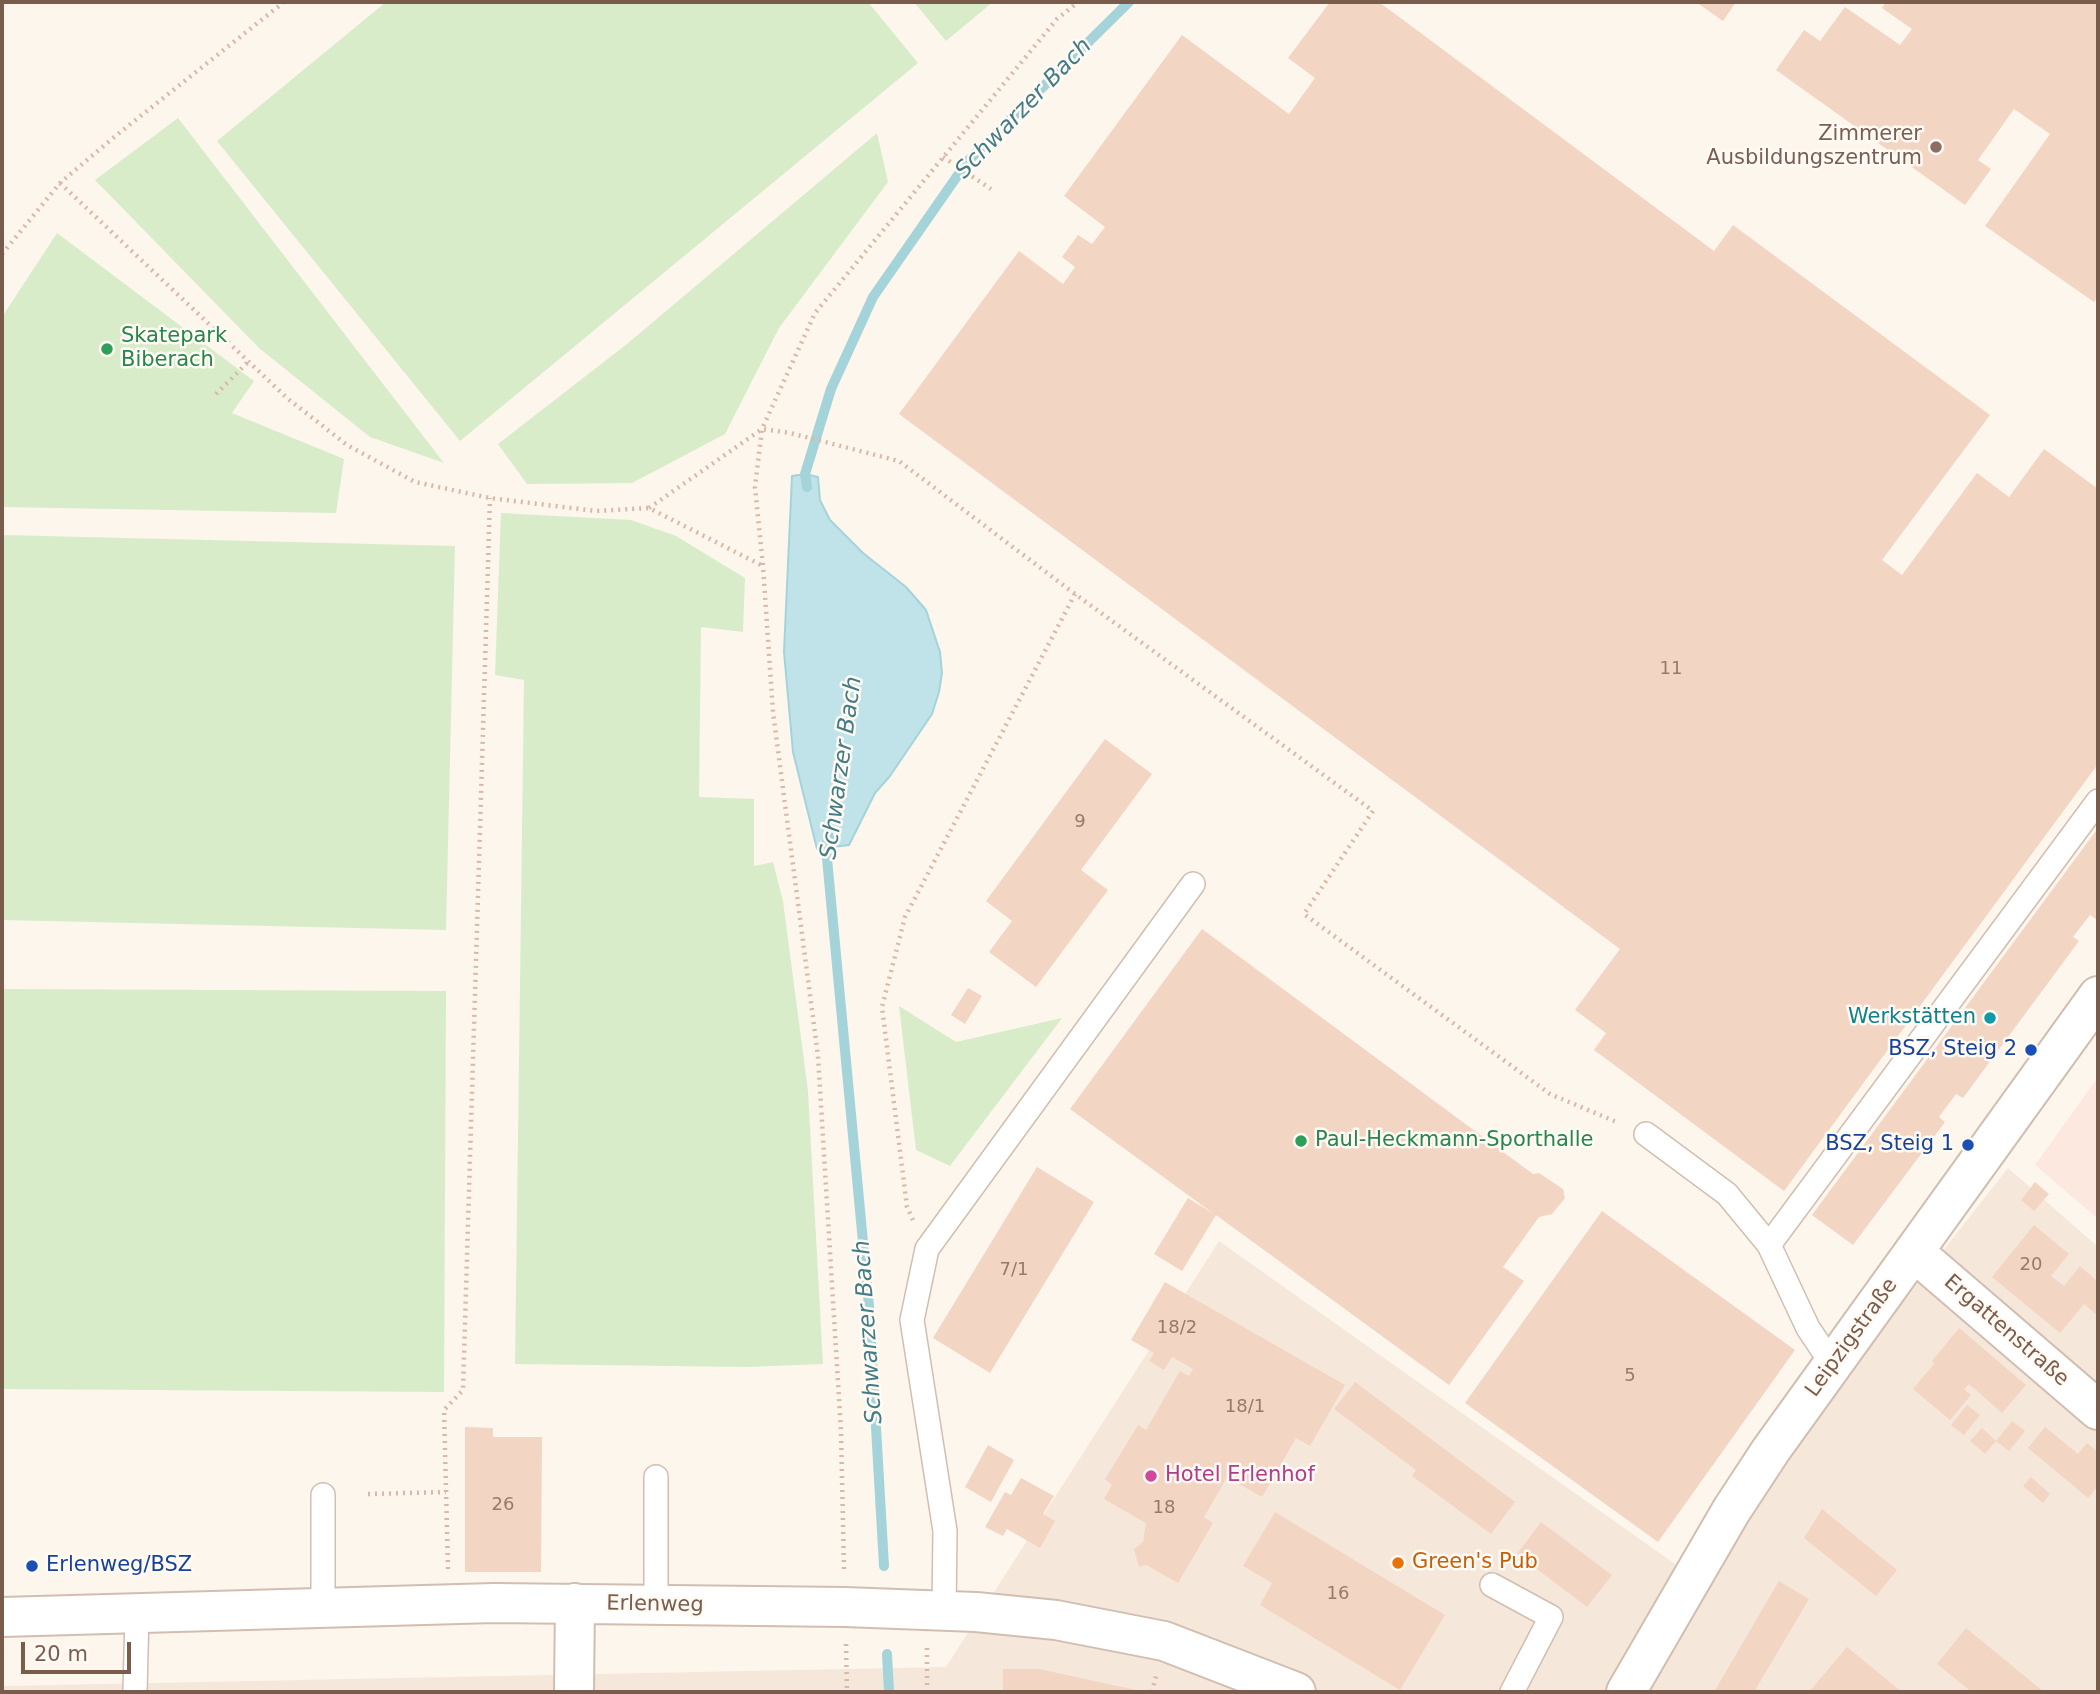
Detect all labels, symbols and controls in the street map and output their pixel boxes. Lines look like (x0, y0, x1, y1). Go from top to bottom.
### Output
water label: Schwarzer Bach (950, 33, 1098, 185)
place label: Zimmerer Ausbildungszentrum (1706, 122, 1922, 172)
marker: Zimmerer Ausbildungszentrum (1928, 139, 1944, 155)
place label: Skatepark Biberach (121, 324, 227, 374)
marker: Skatepark Biberach (99, 341, 115, 357)
house number: 11 (1660, 658, 1682, 680)
water label: Schwarzer Bach (816, 675, 868, 861)
house number: 9 (1074, 811, 1086, 833)
place label: Werkstätten (1848, 1005, 1976, 1031)
marker: Werkstätten (1982, 1010, 1998, 1026)
place label: BSZ, Steig 2 (1888, 1037, 2017, 1063)
marker: BSZ, Steig 2 (2023, 1042, 2039, 1058)
place label: Paul-Heckmann-Sporthalle (1315, 1128, 1593, 1154)
place label: BSZ, Steig 1 (1825, 1132, 1954, 1158)
marker: Paul-Heckmann-Sporthalle (1293, 1133, 1309, 1149)
marker: BSZ, Steig 1 (1960, 1137, 1976, 1153)
water label: Schwarzer Bach (849, 1239, 889, 1425)
house number: 20 (2020, 1254, 2042, 1276)
house number: 7/1 (1000, 1259, 1028, 1281)
street label: Ergattenstraße (1938, 1270, 2074, 1392)
street label: Leipzigstraße (1801, 1274, 1903, 1402)
house number: 18/2 (1157, 1317, 1197, 1339)
house number: 5 (1624, 1365, 1636, 1387)
house number: 18/1 (1225, 1396, 1265, 1418)
place label: Hotel Erlenhof (1165, 1463, 1315, 1489)
marker: Hotel Erlenhof (1143, 1468, 1159, 1484)
house number: 26 (492, 1494, 514, 1516)
house number: 18 (1153, 1497, 1175, 1519)
place label: Green's Pub (1412, 1550, 1538, 1576)
place label: Erlenweg/BSZ (46, 1553, 192, 1579)
marker: Green's Pub (1390, 1555, 1406, 1571)
marker: Erlenweg/BSZ (24, 1558, 40, 1574)
house number: 16 (1327, 1583, 1349, 1605)
street label: Erlenweg (606, 1592, 704, 1618)
scale bar (24, 1628, 135, 1672)
text: 20 m (34, 1642, 88, 1666)

